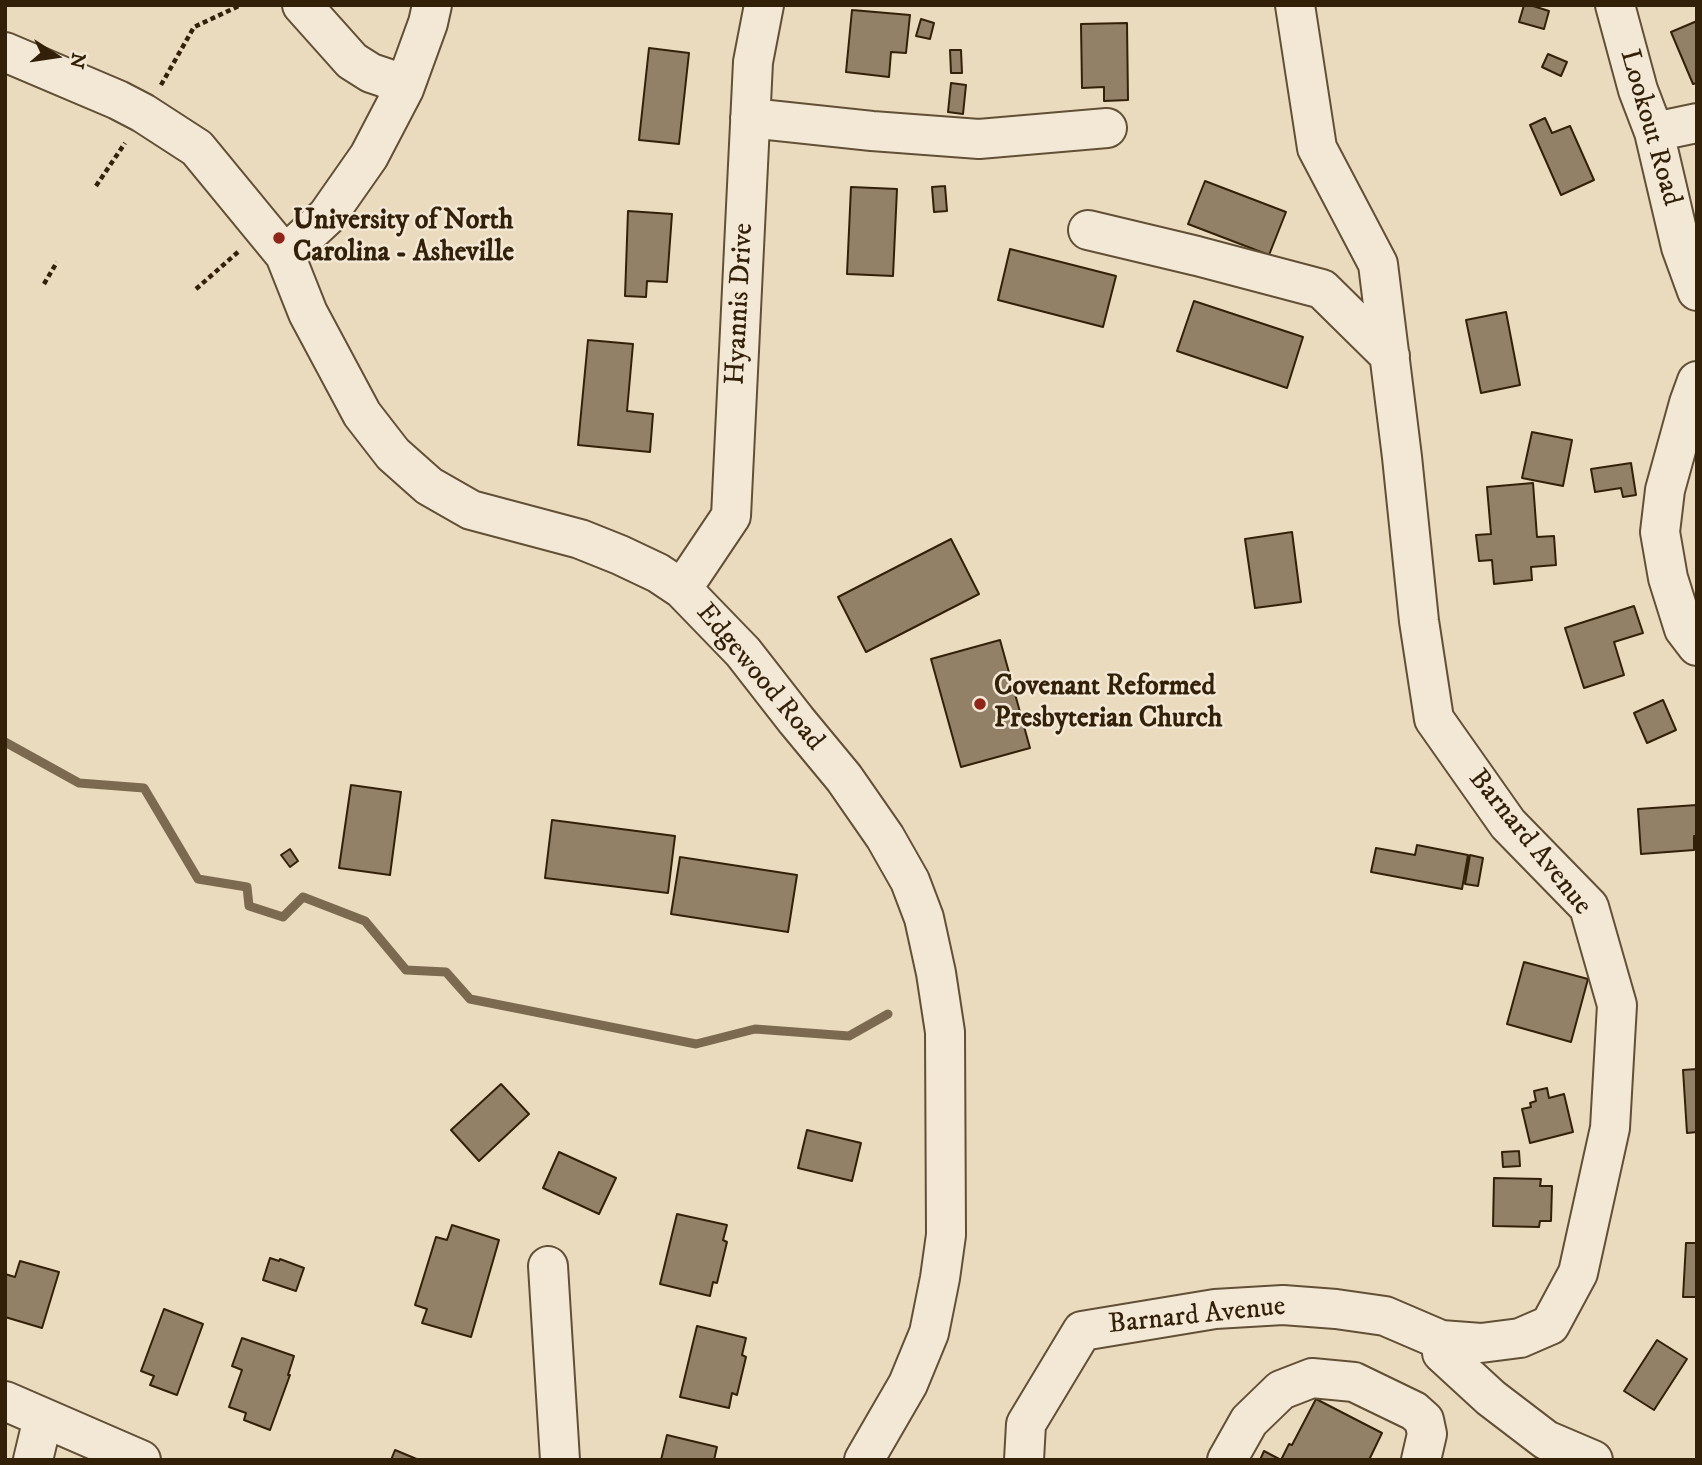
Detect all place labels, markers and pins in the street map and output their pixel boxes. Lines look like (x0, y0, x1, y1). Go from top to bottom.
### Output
place label: University of North Carolina - Asheville (293, 205, 514, 271)
marker: University of North Carolina - Asheville (271, 230, 287, 246)
place label: Covenant Reformed Presbyterian Church (994, 671, 1222, 737)
marker: Covenant Reformed Presbyterian Church (972, 696, 988, 712)

